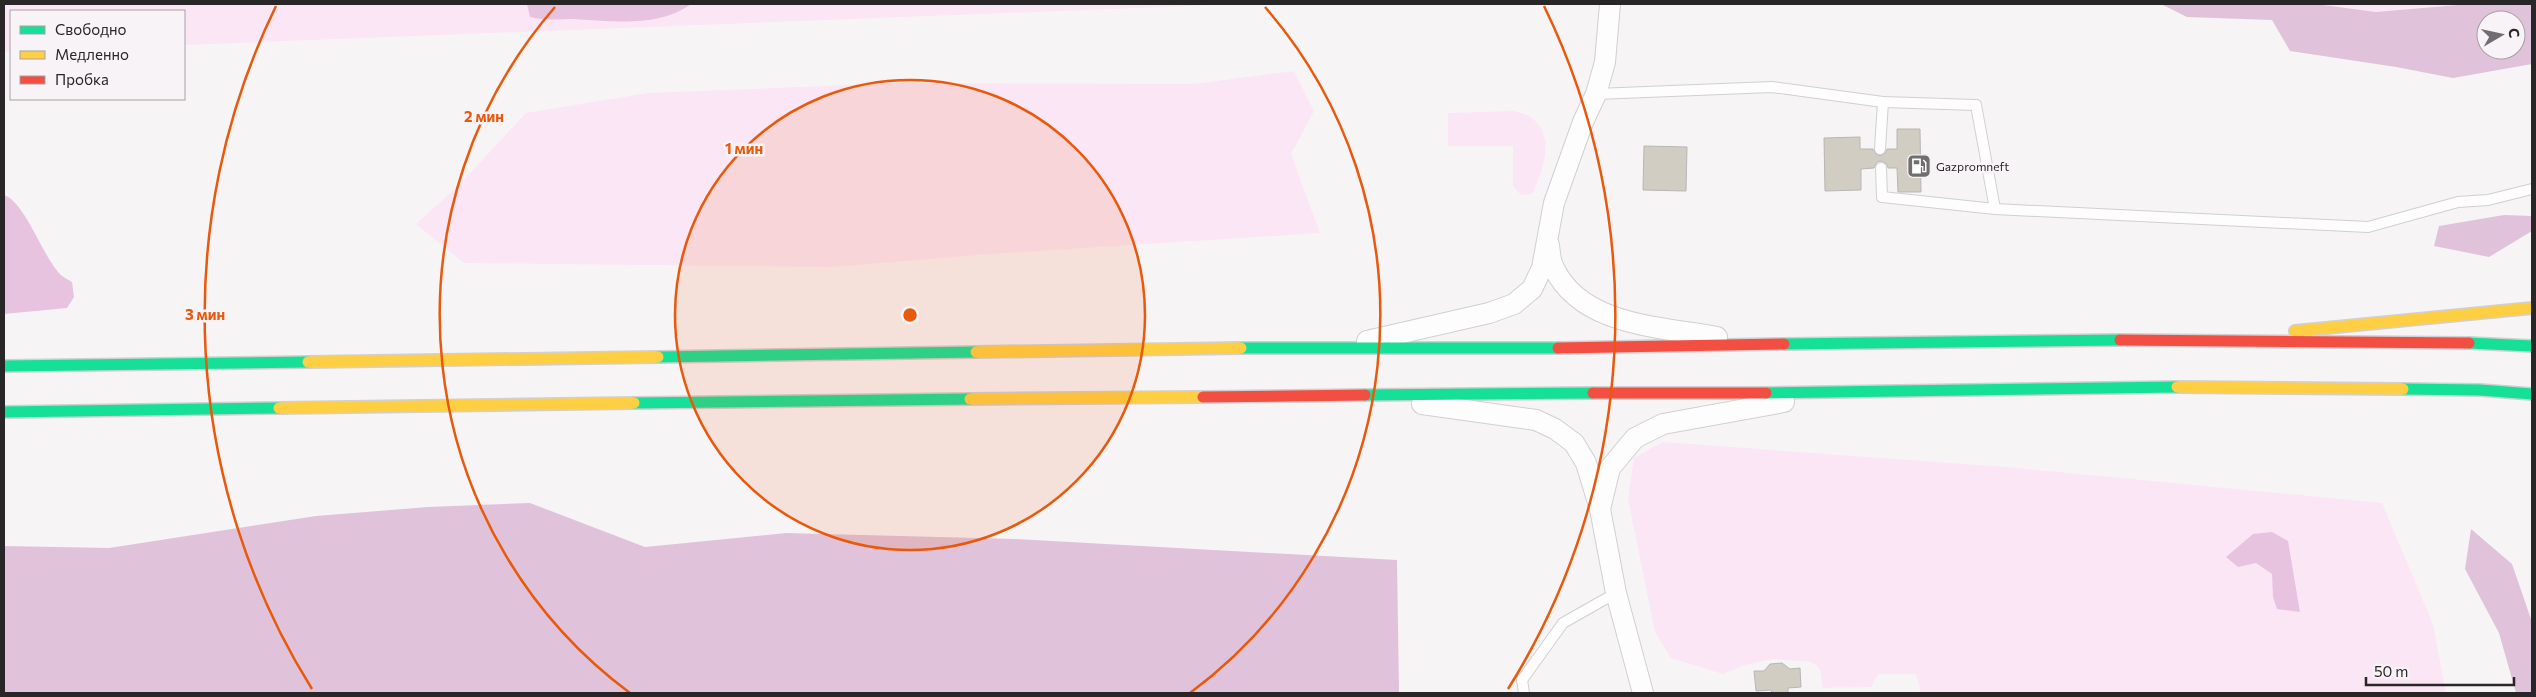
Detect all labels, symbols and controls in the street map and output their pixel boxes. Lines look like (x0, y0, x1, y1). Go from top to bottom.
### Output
legend (10, 10, 185, 100)
north arrow (2476, 10, 2526, 60)
text: Свободно (55, 20, 126, 38)
text: С (2505, 27, 2523, 39)
text: Медленно (55, 45, 129, 63)
text: Пробка (55, 70, 109, 88)
text: 2 мин (464, 107, 504, 125)
text: 1 мин (725, 139, 763, 157)
fuel station icon: Gazpromneft (1906, 153, 1932, 179)
place label: Gazpromneft (1936, 159, 2009, 173)
text: 3 мин (185, 305, 225, 323)
centre of rings (901, 306, 919, 324)
scale bar (2366, 654, 2514, 686)
text: 50 m (2374, 662, 2408, 680)

